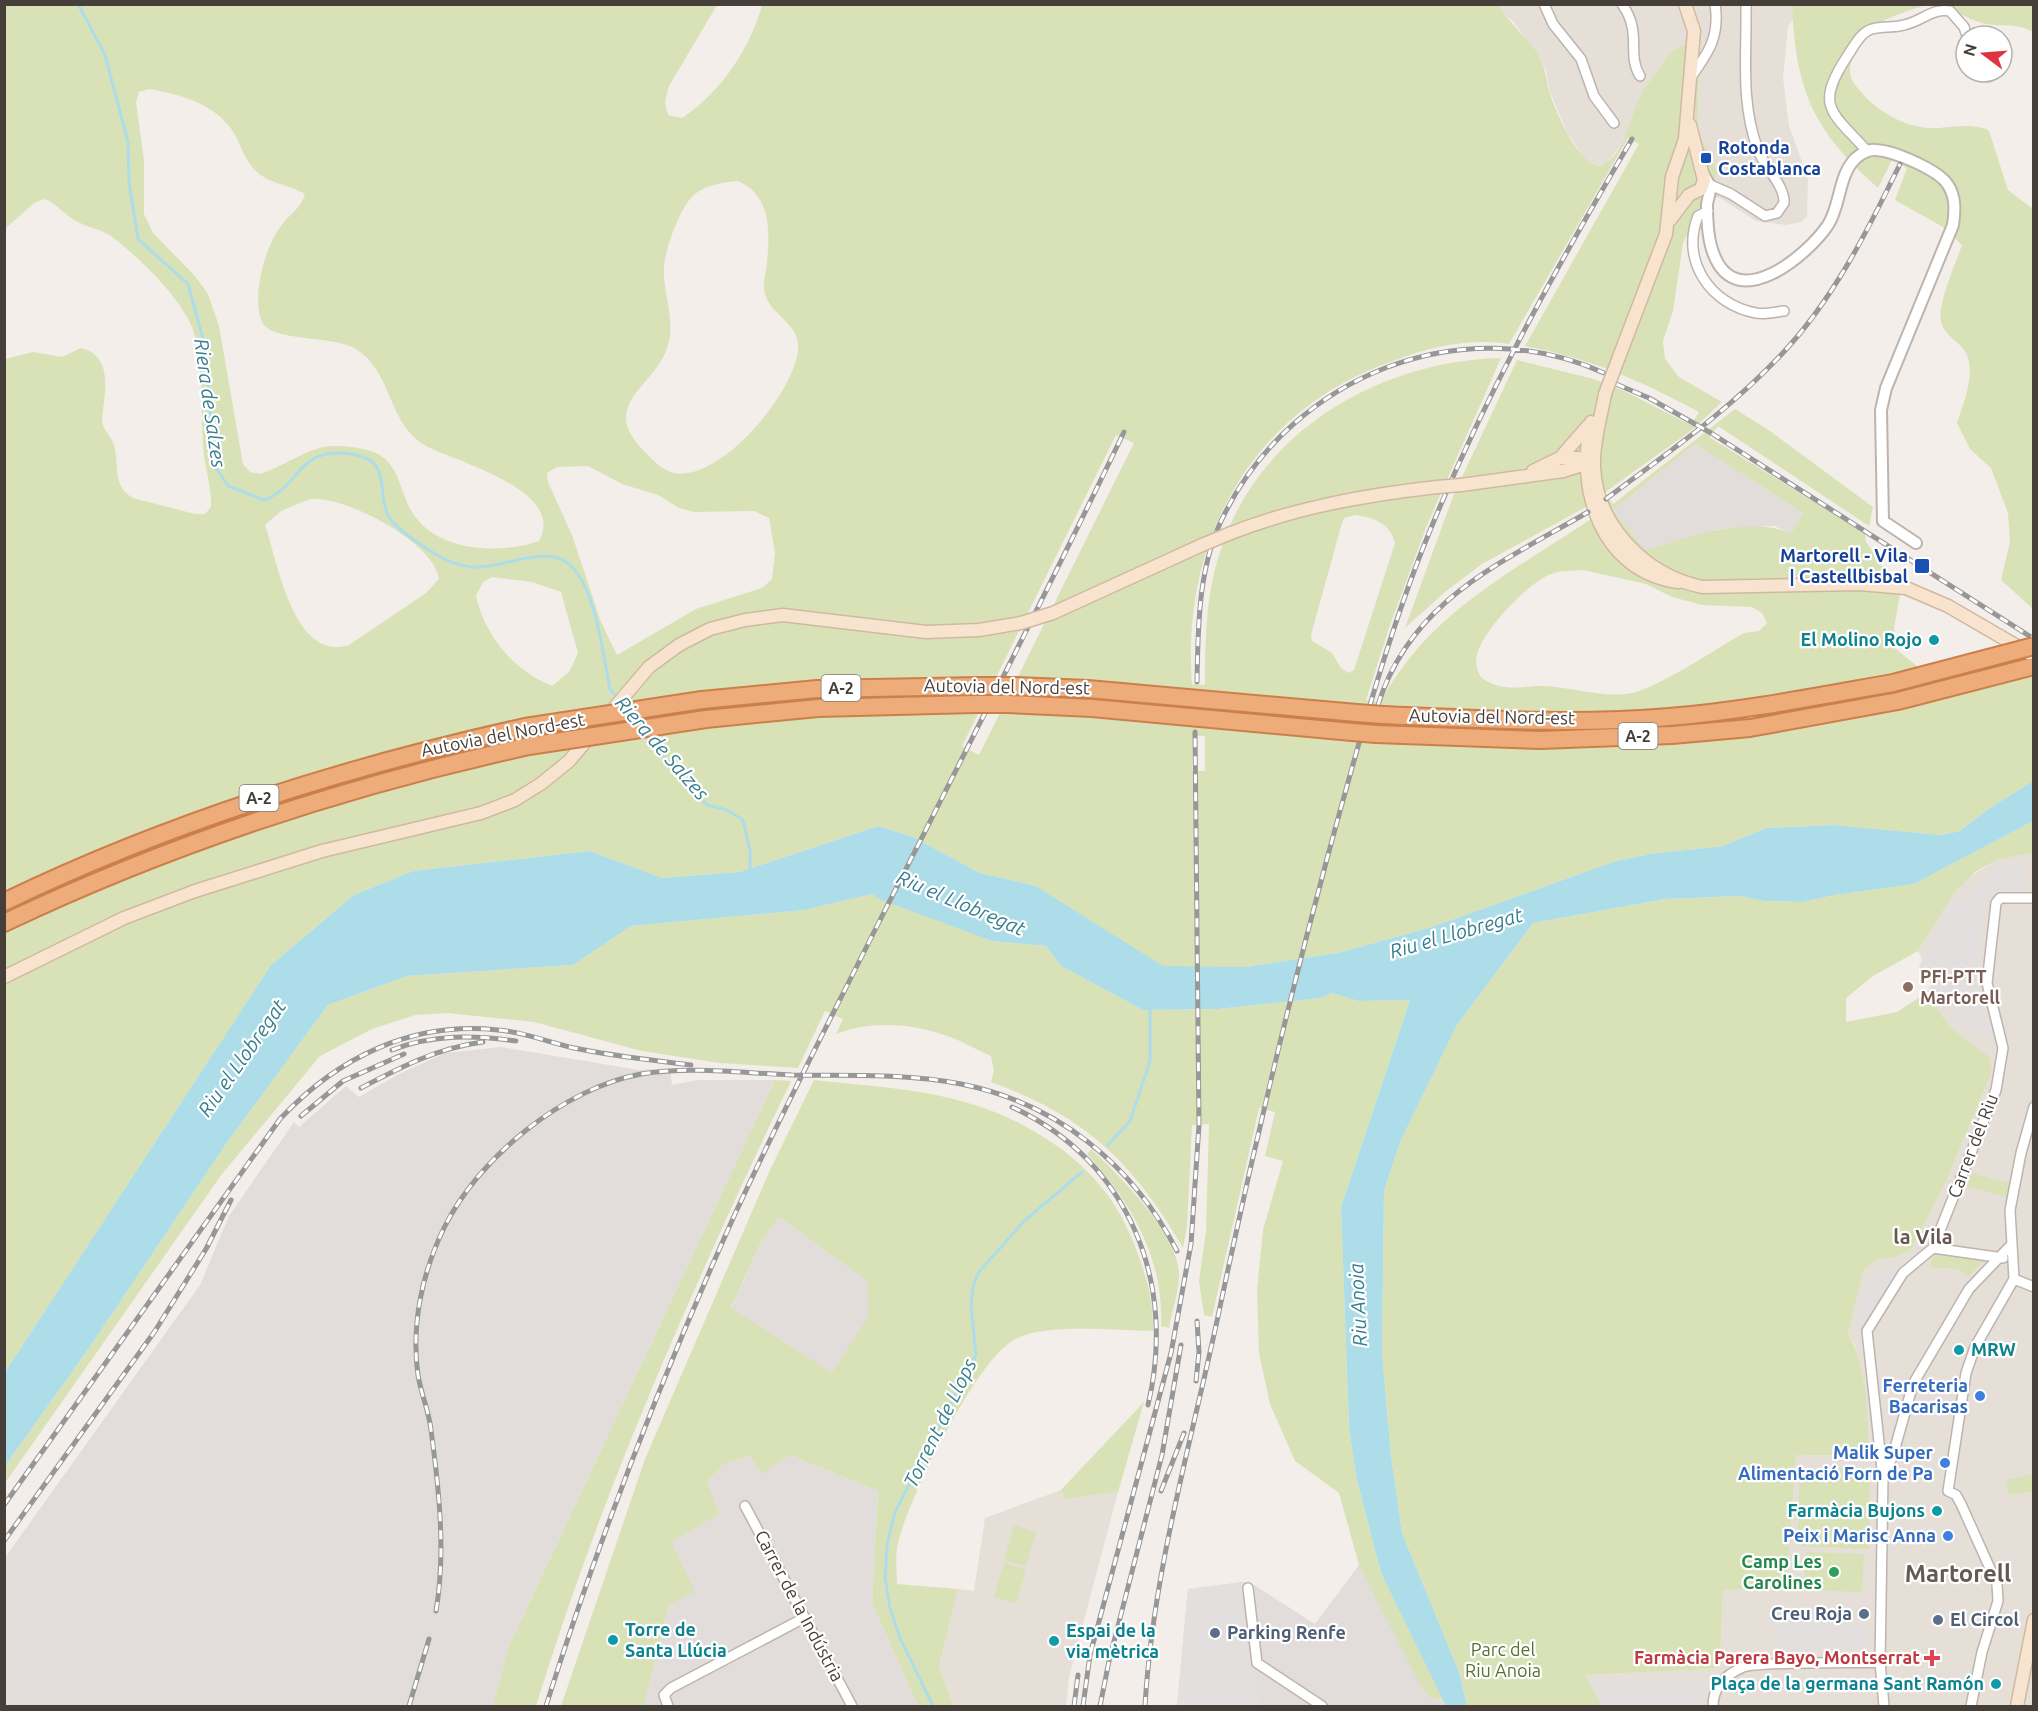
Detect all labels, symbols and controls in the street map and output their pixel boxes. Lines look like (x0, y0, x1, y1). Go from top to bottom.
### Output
north arrow (1954, 24, 2014, 84)
text: N (1959, 42, 1980, 58)
place label: Rotonda Costablanca (1718, 137, 1821, 178)
marker: Rotonda Costablanca (1699, 151, 1713, 165)
water label: Riera de Salzes (190, 337, 231, 470)
place label: Martorell - Vila | Castellbisbal (1780, 545, 1909, 586)
marker: Martorell - Vila | Castellbisbal (1913, 557, 1931, 575)
place label: El Molino Rojo (1800, 629, 1922, 649)
marker: El Molino Rojo (1927, 633, 1941, 647)
road number: A-2 (822, 675, 860, 701)
street label: Autovia del Nord-est (924, 675, 1090, 697)
water label: Riera de Salzes (611, 691, 714, 805)
street label: Autovia del Nord-est (1409, 705, 1575, 727)
street label: Autovia del Nord-est (419, 708, 586, 760)
road number: A-2 (1618, 723, 1658, 749)
road number: A-2 (240, 785, 278, 811)
water label: Riu el Llobregat (894, 865, 1029, 940)
water label: Riu el Llobregat (1387, 902, 1525, 962)
place label: PFI-PTT Martorell (1920, 966, 2001, 1007)
marker: PFI-PTT Martorell (1901, 980, 1915, 994)
water label: Riu el Llobregat (193, 995, 290, 1121)
street label: Carrer del Riu (1943, 1091, 2001, 1201)
district label: la Vila (1893, 1225, 1953, 1248)
water label: Riu Anoia (1344, 1263, 1371, 1347)
place label: MRW (1971, 1339, 2016, 1359)
marker: MRW (1952, 1343, 1966, 1357)
water label: Torrent de Llops (898, 1354, 981, 1491)
place label: Ferreteria Bacarisas (1883, 1375, 1968, 1416)
marker: Ferreteria Bacarisas (1973, 1389, 1987, 1403)
place label: Malik Super Alimentació Forn de Pa (1738, 1442, 1934, 1483)
marker: Malik Super Alimentació Forn de Pa (1938, 1456, 1952, 1470)
place label: Farmàcia Bujons (1787, 1500, 1925, 1520)
marker: Farmàcia Bujons (1930, 1504, 1944, 1518)
place label: Peix i Marisc Anna (1783, 1525, 1936, 1545)
street label: Carrer de la Indústria (751, 1526, 848, 1685)
marker: Peix i Marisc Anna (1941, 1529, 1955, 1543)
place label: Camp Les Carolines (1741, 1551, 1822, 1592)
district label: Martorell (1905, 1560, 2011, 1587)
marker: Camp Les Carolines (1827, 1565, 1841, 1579)
place label: Creu Roja (1771, 1603, 1852, 1623)
marker: Creu Roja (1857, 1607, 1871, 1621)
place label: El Circol (1950, 1609, 2020, 1629)
marker: El Circol (1931, 1613, 1945, 1627)
place label: Torre de Santa Llúcia (625, 1619, 727, 1660)
place label: Espai de la via mètrica (1066, 1620, 1159, 1661)
place label: Parking Renfe (1227, 1622, 1346, 1642)
marker: Parking Renfe (1208, 1626, 1222, 1640)
marker: Torre de Santa Llúcia (606, 1633, 620, 1647)
marker: Espai de la via mètrica (1047, 1634, 1061, 1648)
park label: Parc del Riu Anoia (1465, 1639, 1541, 1680)
place label: Farmàcia Parera Bayo, Montserrat (1634, 1647, 1920, 1667)
marker: Farmàcia Parera Bayo, Montserrat (1925, 1651, 1939, 1665)
place label: Plaça de la germana Sant Ramón (1710, 1673, 1984, 1694)
marker: Plaça de la germana Sant Ramón (1989, 1677, 2003, 1691)

